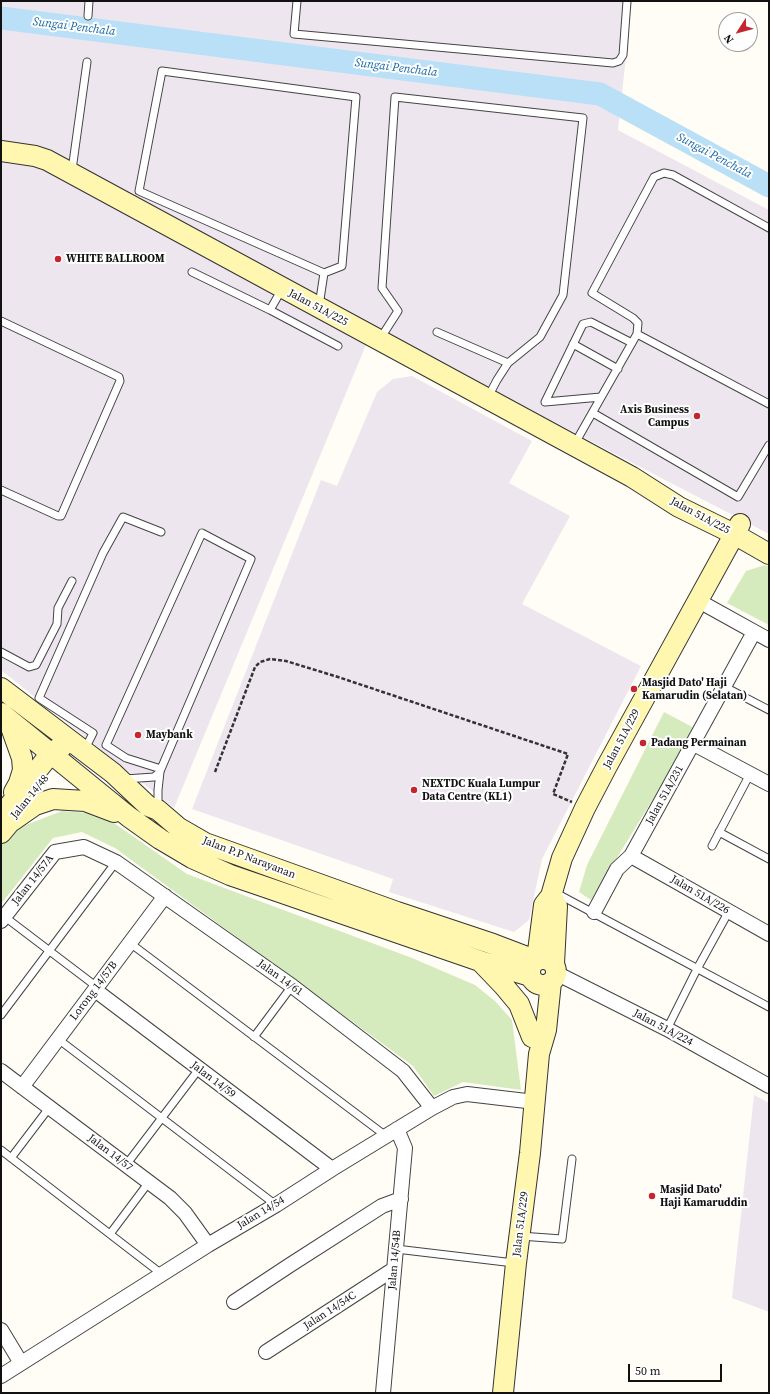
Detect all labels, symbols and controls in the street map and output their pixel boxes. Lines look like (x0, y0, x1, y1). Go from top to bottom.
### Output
north arrow (718, 12, 758, 52)
water label: Sungai Penchala (32, 15, 116, 39)
text: N (720, 31, 737, 46)
water label: Sungai Penchala (354, 56, 438, 80)
water label: Sungai Penchala (674, 130, 754, 182)
place label: WHITE BALLROOM (66, 252, 165, 266)
marker: WHITE BALLROOM (53, 254, 63, 264)
street label: Jalan 51A/225 (286, 287, 350, 329)
place label: Axis Business Campus (620, 403, 689, 429)
marker: Axis Business Campus (692, 411, 702, 421)
street label: Jalan 51A/225 (668, 495, 732, 537)
place label: Masjid Dato' Haji Kamarudin (Selatan) (642, 676, 747, 702)
marker: Masjid Dato' Haji Kamarudin (Selatan) (629, 684, 639, 694)
street label: Jalan 51A/229 (601, 707, 643, 771)
place label: Maybank (146, 728, 193, 742)
marker: Maybank (133, 730, 143, 740)
place label: Padang Permainan (651, 736, 747, 750)
marker: Padang Permainan (638, 738, 648, 748)
street label: Jalan 51A/231 (643, 763, 687, 827)
street label: Jalan 14/48 (8, 772, 52, 822)
place label: NEXTDC Kuala Lumpur Data Centre (KL1) (422, 777, 540, 803)
marker: NEXTDC Kuala Lumpur Data Centre (KL1) (409, 785, 419, 795)
street label: Jalan P.P Narayanan (201, 834, 297, 882)
street label: Jalan 14/57A (9, 852, 57, 908)
street label: Jalan 51A/226 (668, 873, 732, 917)
street label: Jalan 14/61 (255, 957, 305, 999)
street label: Lorong 14/57B (67, 959, 121, 1023)
street label: Jalan 51A/224 (631, 1007, 695, 1049)
street label: Jalan 14/59 (188, 1059, 238, 1101)
street label: Jalan 14/57 (85, 1132, 135, 1174)
place label: Masjid Dato' Haji Kamaruddin (660, 1183, 747, 1209)
street label: Jalan 51A/229 (510, 1191, 532, 1257)
marker: Masjid Dato' Haji Kamaruddin (647, 1191, 657, 1201)
street label: Jalan 14/54 (235, 1194, 287, 1232)
street label: Jalan 14/54B (386, 1230, 404, 1290)
street label: Jalan 14/54C (301, 1289, 359, 1333)
scale bar (630, 1356, 724, 1382)
text: 50 m (635, 1363, 661, 1379)

